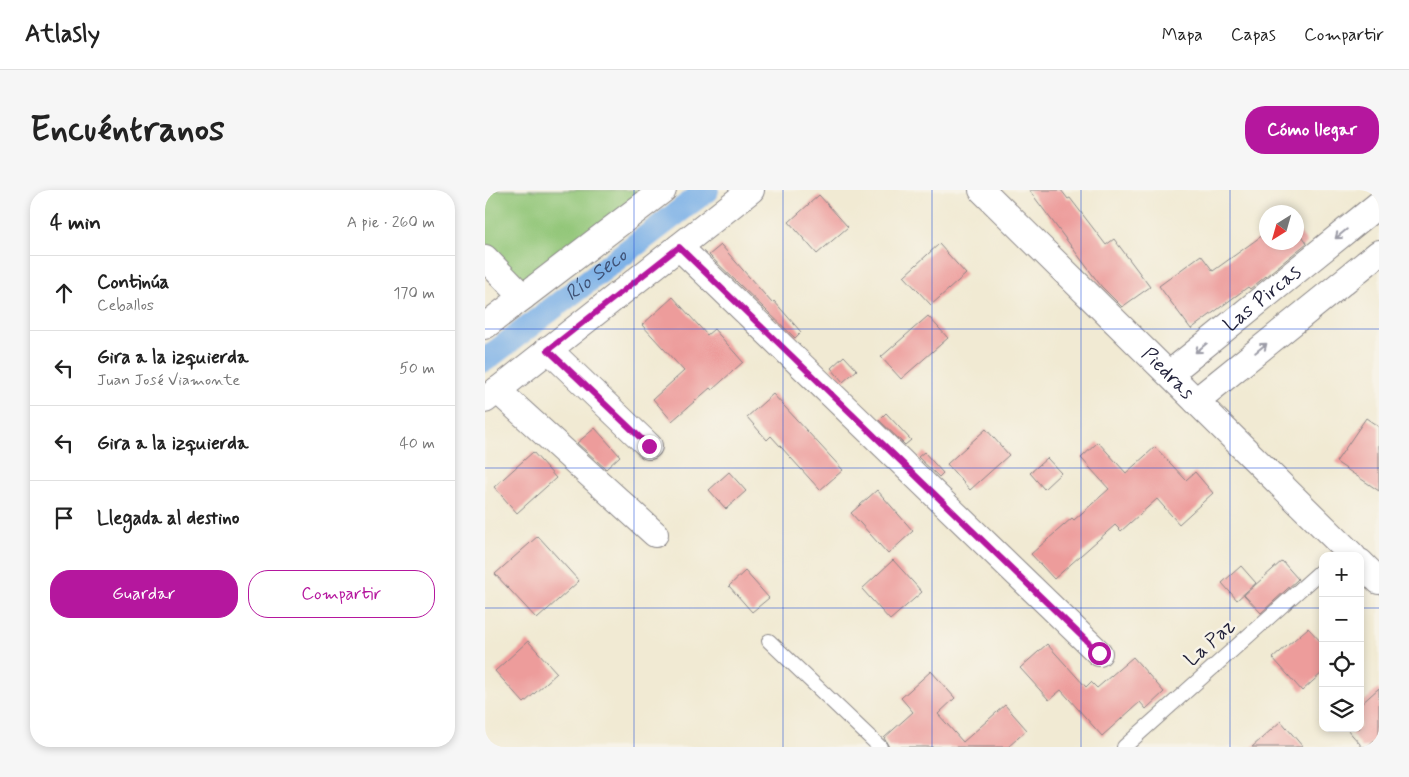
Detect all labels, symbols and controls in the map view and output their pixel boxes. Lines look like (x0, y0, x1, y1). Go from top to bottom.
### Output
text: Atlasly (25, 19, 100, 50)
text: Mapa (1162, 23, 1203, 47)
text: Capas (1231, 23, 1276, 47)
text: Compartir (1304, 23, 1384, 47)
button: Cómo llegar (1245, 106, 1379, 154)
text: Encuéntranos (30, 107, 225, 153)
north arrow (1259, 205, 1304, 250)
text: 4 min (50, 209, 101, 237)
text: A pie · 260 m (347, 212, 435, 233)
one-way arrow (1335, 229, 1348, 240)
water label: Río Seco (559, 241, 634, 308)
street label: Las Pircas (1218, 259, 1307, 338)
text: Continúa (97, 270, 169, 295)
icon: ahead (50, 279, 78, 307)
text: 170 m (393, 283, 435, 304)
text: Ceballos (97, 295, 154, 316)
street label: Piedras (1135, 341, 1200, 406)
one-way arrow (1195, 342, 1208, 354)
one-way arrow (1255, 343, 1268, 354)
text: Gira a la izquierda (97, 345, 248, 370)
icon: left (50, 354, 78, 382)
text: 50 m (399, 358, 435, 379)
text: Juan José Viamonte (97, 370, 240, 391)
icon: left (50, 429, 78, 457)
text: Gira a la izquierda (97, 431, 248, 456)
text: 40 m (399, 433, 435, 454)
route end (638, 435, 661, 458)
icon: arrive (50, 504, 78, 532)
text: Llegada al destino (97, 506, 239, 531)
map controls (1319, 552, 1364, 732)
button: + (1319, 552, 1364, 597)
button: Guardar (50, 570, 238, 618)
button: Compartir (248, 570, 435, 618)
button: − (1319, 597, 1364, 642)
street label: La Paz (1179, 613, 1241, 673)
route start (1088, 642, 1111, 665)
button: locate (1319, 642, 1364, 687)
button: layers (1319, 687, 1364, 732)

